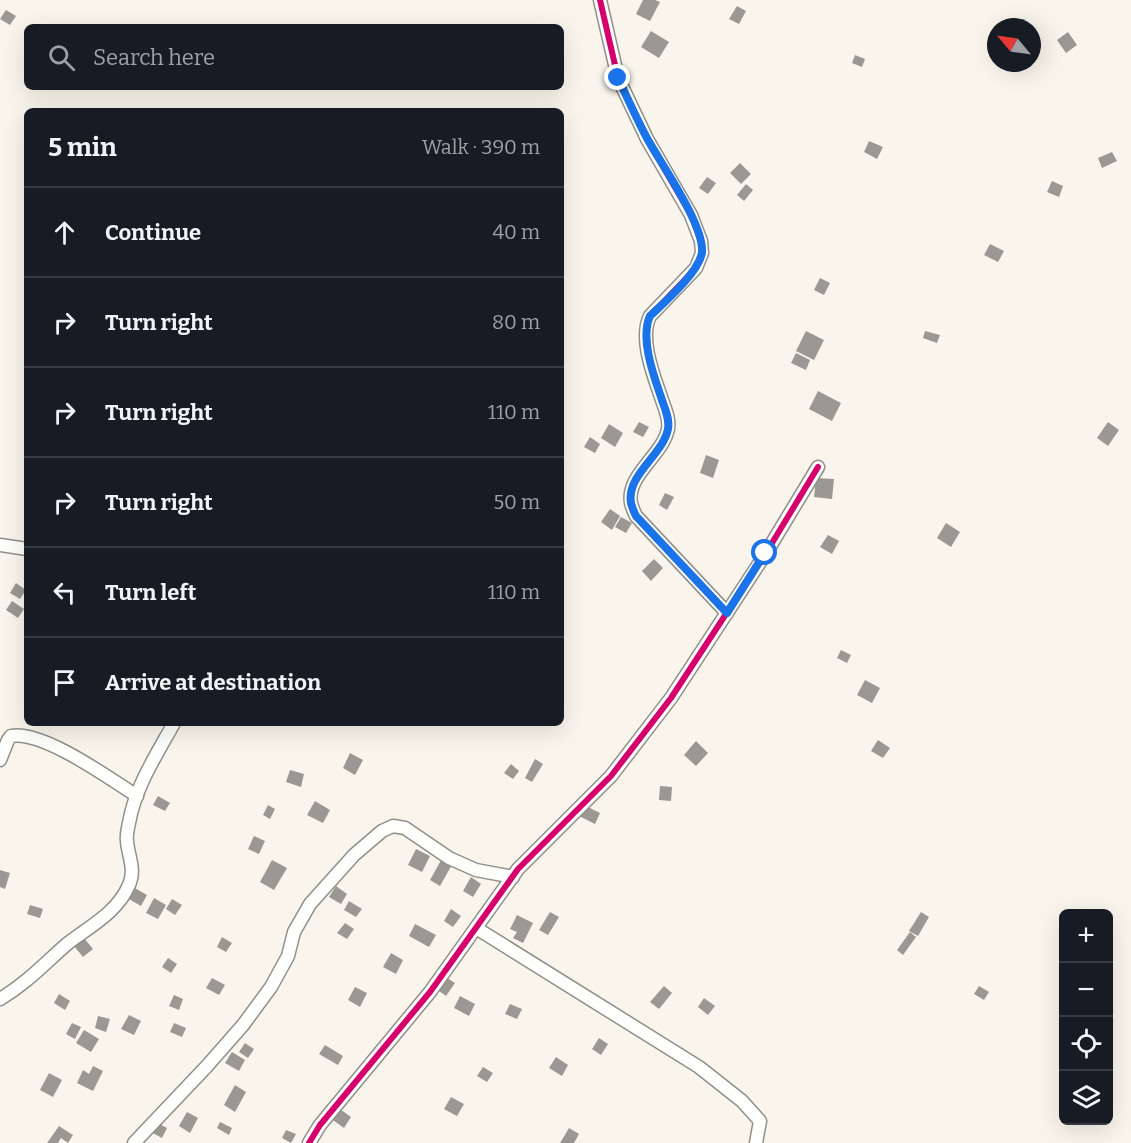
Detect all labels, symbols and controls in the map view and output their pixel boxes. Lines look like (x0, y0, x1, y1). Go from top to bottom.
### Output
north arrow (987, 18, 1041, 72)
search box (24, 24, 564, 90)
icon: search (45, 41, 78, 74)
text: Search here (93, 44, 215, 71)
route end (604, 64, 630, 90)
text: 5 min (48, 132, 117, 163)
text: Walk · 390 m (422, 135, 540, 159)
icon: ahead (48, 216, 81, 249)
text: Continue (105, 219, 201, 246)
text: 40 m (492, 220, 540, 244)
icon: right (48, 306, 81, 339)
text: Turn right (105, 309, 213, 336)
text: 80 m (492, 310, 540, 334)
icon: right (48, 396, 81, 429)
text: Turn right (105, 399, 213, 426)
text: 110 m (488, 400, 540, 424)
icon: right (48, 486, 81, 519)
text: Turn right (105, 489, 213, 516)
text: 50 m (493, 490, 540, 514)
route start (751, 539, 777, 565)
icon: left (48, 576, 81, 609)
text: Turn left (105, 579, 197, 606)
text: 110 m (488, 580, 540, 604)
icon: arrive (48, 666, 81, 699)
text: Arrive at destination (105, 669, 321, 696)
map controls (1059, 909, 1113, 1125)
button: + (1059, 909, 1113, 963)
button: − (1059, 963, 1113, 1017)
button: locate (1059, 1017, 1113, 1071)
button: layers (1059, 1071, 1113, 1125)

